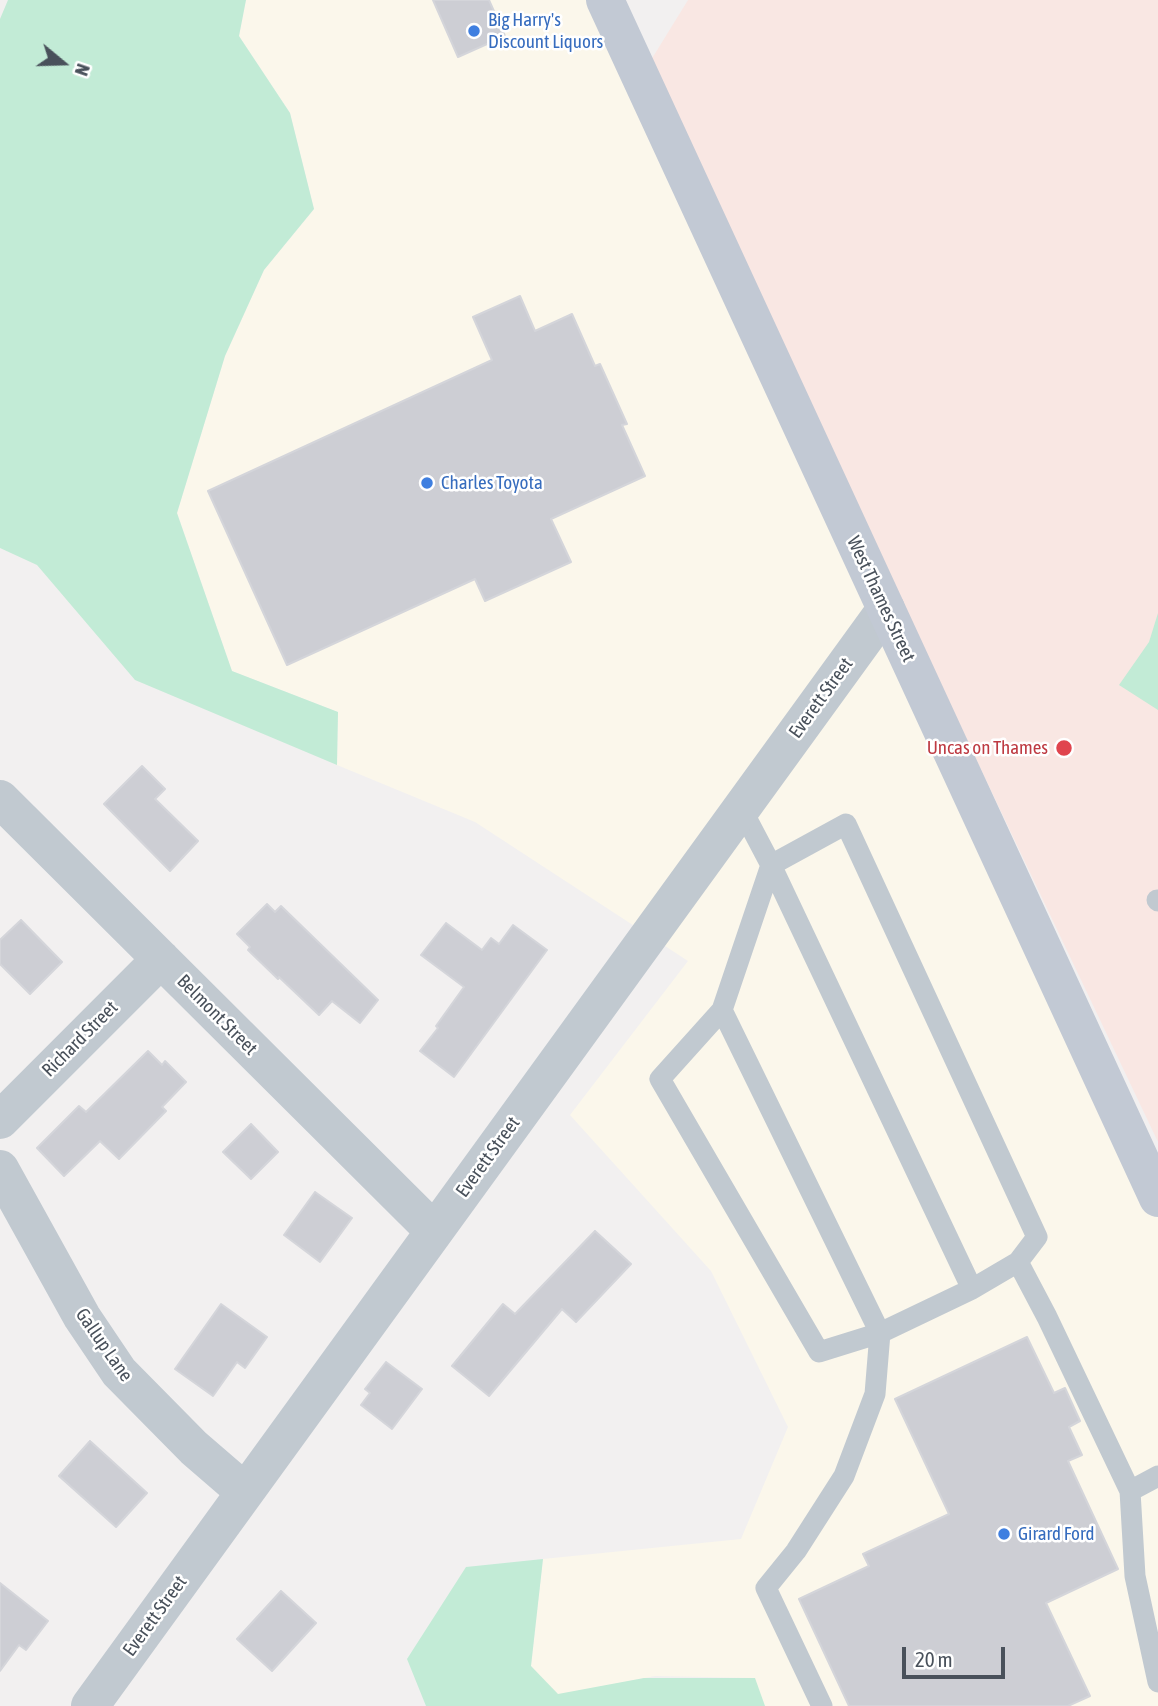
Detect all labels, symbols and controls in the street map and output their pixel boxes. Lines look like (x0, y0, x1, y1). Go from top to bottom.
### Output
place label: Big Harry's Discount Liquors (488, 9, 603, 53)
marker: Big Harry's Discount Liquors (466, 23, 482, 39)
north arrow (28, 28, 98, 98)
text: N (71, 61, 95, 79)
place label: Charles Toyota (441, 472, 543, 494)
marker: Charles Toyota (419, 475, 435, 491)
street label: West Thames Street (842, 533, 920, 665)
street label: Everett Street (784, 653, 858, 743)
place label: Uncas on Thames (927, 737, 1048, 759)
marker: Uncas on Thames (1054, 738, 1074, 758)
street label: Belmont Street (172, 970, 262, 1060)
street label: Richard Street (37, 996, 123, 1082)
street label: Everett Street (451, 1112, 525, 1202)
street label: Gallup Lane (71, 1304, 137, 1386)
place label: Girard Ford (1018, 1523, 1095, 1545)
marker: Girard Ford (996, 1526, 1012, 1542)
street label: Everett Street (118, 1571, 192, 1661)
scale bar (906, 1632, 1009, 1676)
text: 20 m (915, 1647, 953, 1671)

